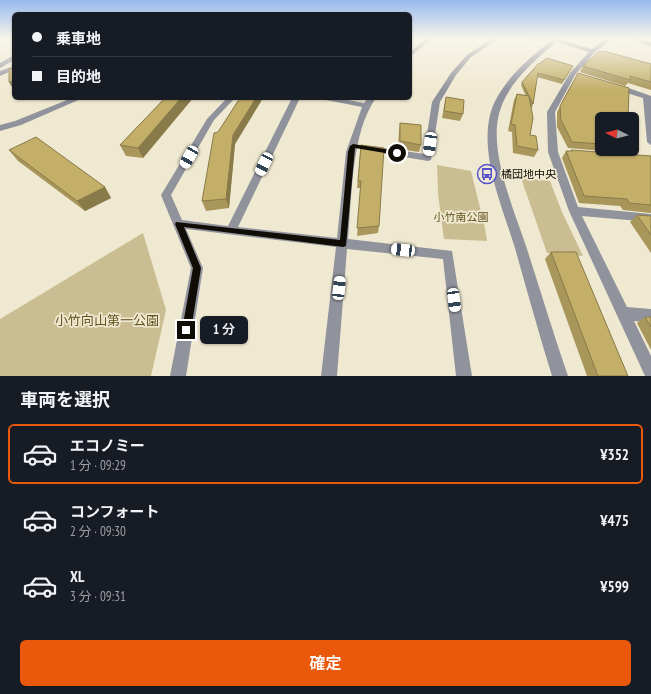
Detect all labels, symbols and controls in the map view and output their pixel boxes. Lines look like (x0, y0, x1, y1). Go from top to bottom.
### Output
text: 乗車地 (56, 29, 101, 48)
text: 目的地 (56, 67, 101, 86)
north arrow (595, 112, 639, 156)
map controls (595, 112, 639, 156)
car (422, 131, 438, 157)
car (178, 144, 200, 170)
route start (388, 144, 406, 162)
car (253, 151, 275, 177)
bus stop icon: 橘団地中央 (476, 163, 498, 185)
place label: 橘団地中央 (501, 167, 557, 181)
park label: 小竹南公園 (434, 210, 489, 224)
car (390, 243, 416, 257)
car (332, 275, 346, 301)
car (446, 287, 462, 313)
park label: 小竹向山第一公園 (55, 312, 159, 329)
callout: 1 分 (200, 316, 248, 344)
route end (177, 321, 195, 339)
text: 1 分 (213, 321, 235, 338)
text: 車両を選択 (20, 388, 110, 411)
icon: car (22, 436, 58, 472)
text: エコノミー (70, 436, 145, 455)
text: ¥352 (600, 445, 629, 464)
text: 1 分 · 09:29 (70, 457, 126, 474)
icon: car (22, 502, 58, 538)
text: コンフォート (70, 502, 160, 521)
text: ¥475 (600, 511, 629, 530)
text: 2 分 · 09:30 (70, 523, 126, 540)
text: XL (70, 567, 84, 586)
icon: car (22, 568, 58, 604)
text: ¥599 (600, 577, 629, 596)
text: 3 分 · 09:31 (70, 588, 126, 605)
button: 確定 (20, 640, 631, 686)

